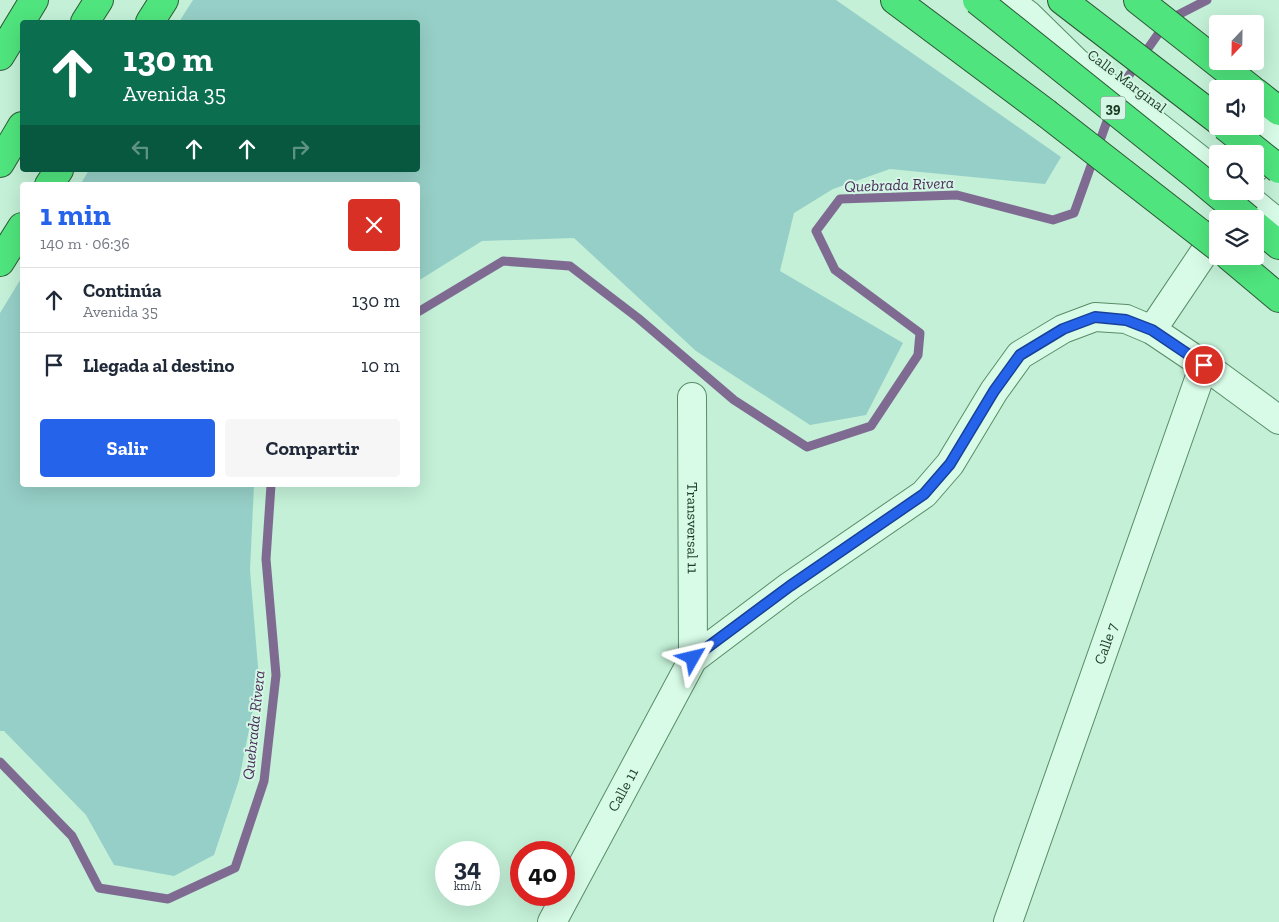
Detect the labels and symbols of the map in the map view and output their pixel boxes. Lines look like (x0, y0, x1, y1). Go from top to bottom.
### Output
north arrow (1209, 15, 1264, 70)
street label: Calle Marginal (1084, 45, 1170, 117)
road number: 39 (1100, 96, 1126, 120)
water label: Quebrada Rivera (844, 173, 954, 196)
pin (1183, 344, 1225, 386)
street label: Transversal 11 (683, 482, 702, 574)
street label: Calle 7 (1090, 621, 1121, 667)
position arrow (666, 631, 718, 683)
water label: Quebrada Rivera (238, 669, 269, 781)
street label: Calle 11 (604, 765, 642, 815)
speed limit sign: 40 (510, 841, 575, 906)

